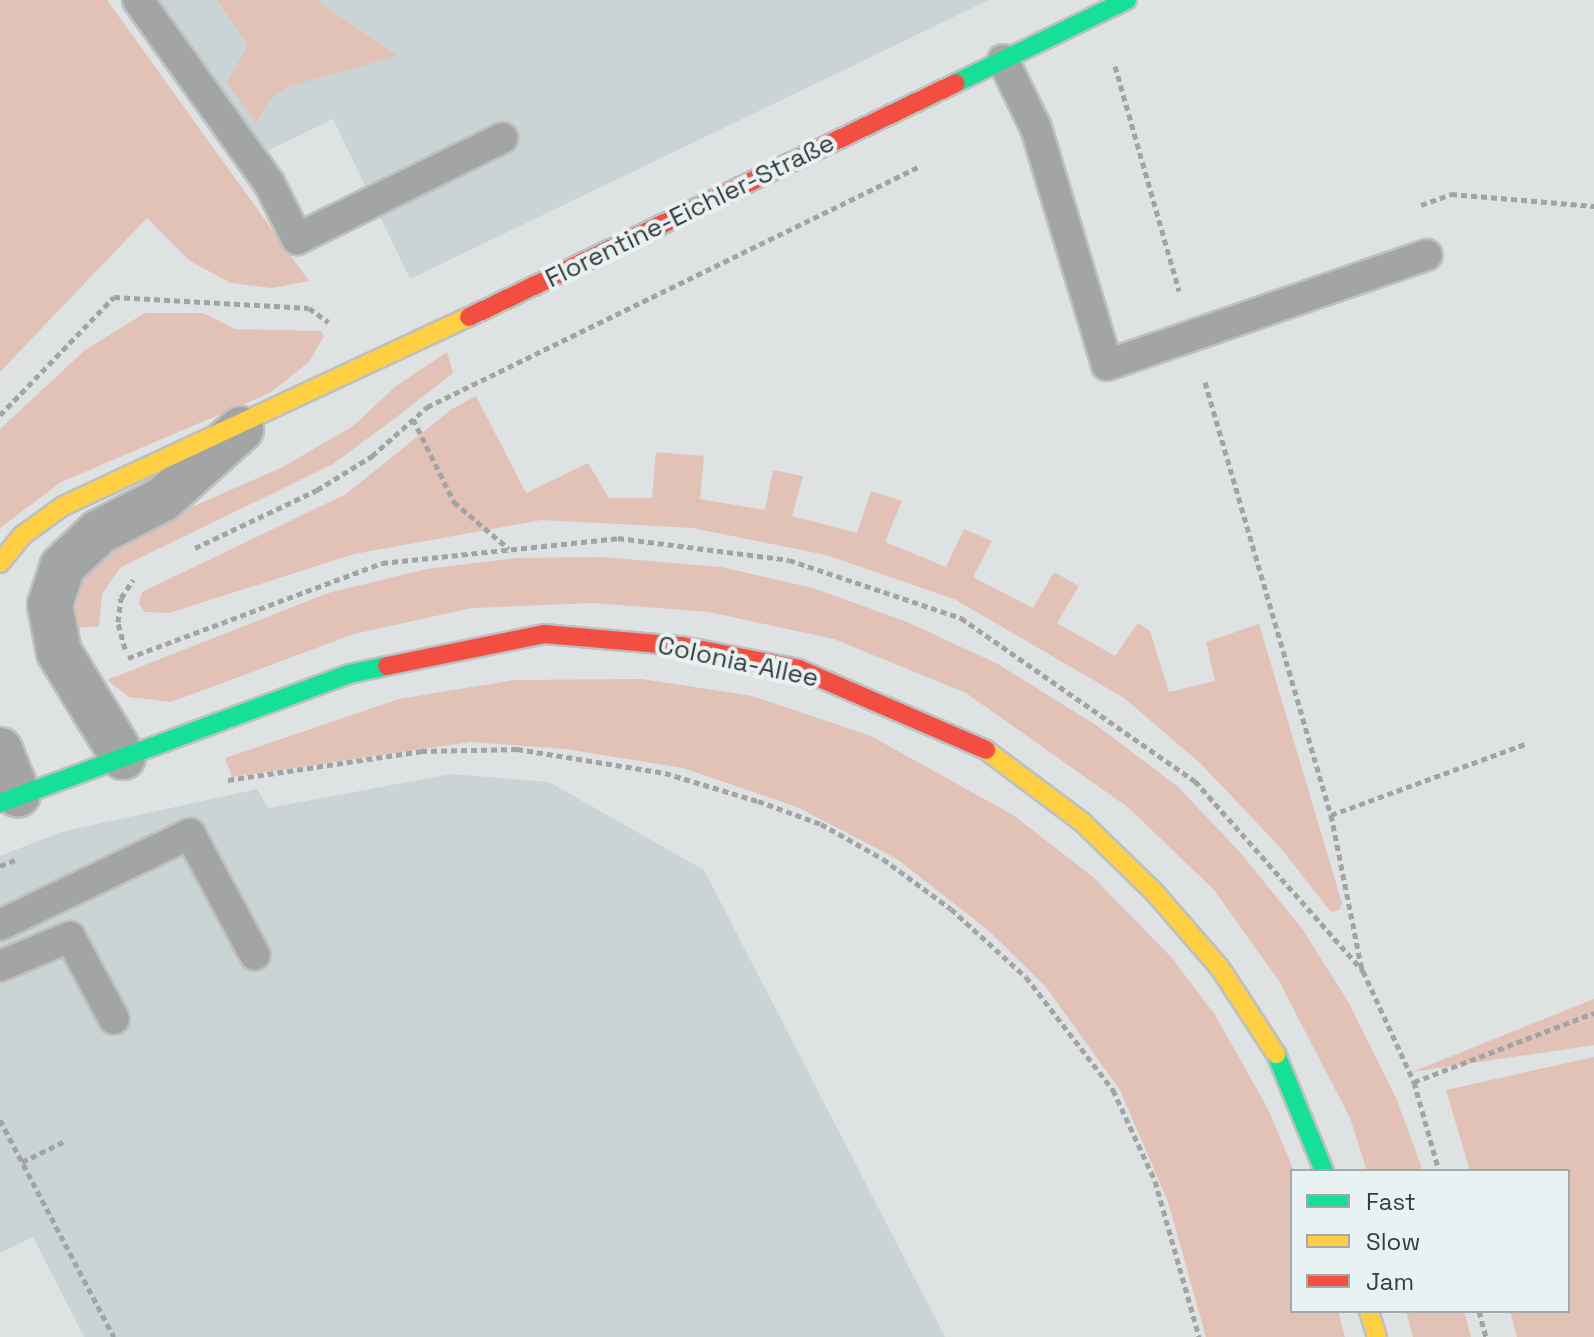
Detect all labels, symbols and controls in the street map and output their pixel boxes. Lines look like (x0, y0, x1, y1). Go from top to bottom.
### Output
street label: Florentine-Eichler-Straße (540, 127, 840, 295)
street label: Colonia-Allee (655, 630, 821, 694)
legend (1290, 1169, 1570, 1313)
text: Fast (1366, 1186, 1416, 1217)
text: Slow (1366, 1226, 1420, 1257)
text: Jam (1366, 1266, 1414, 1297)

